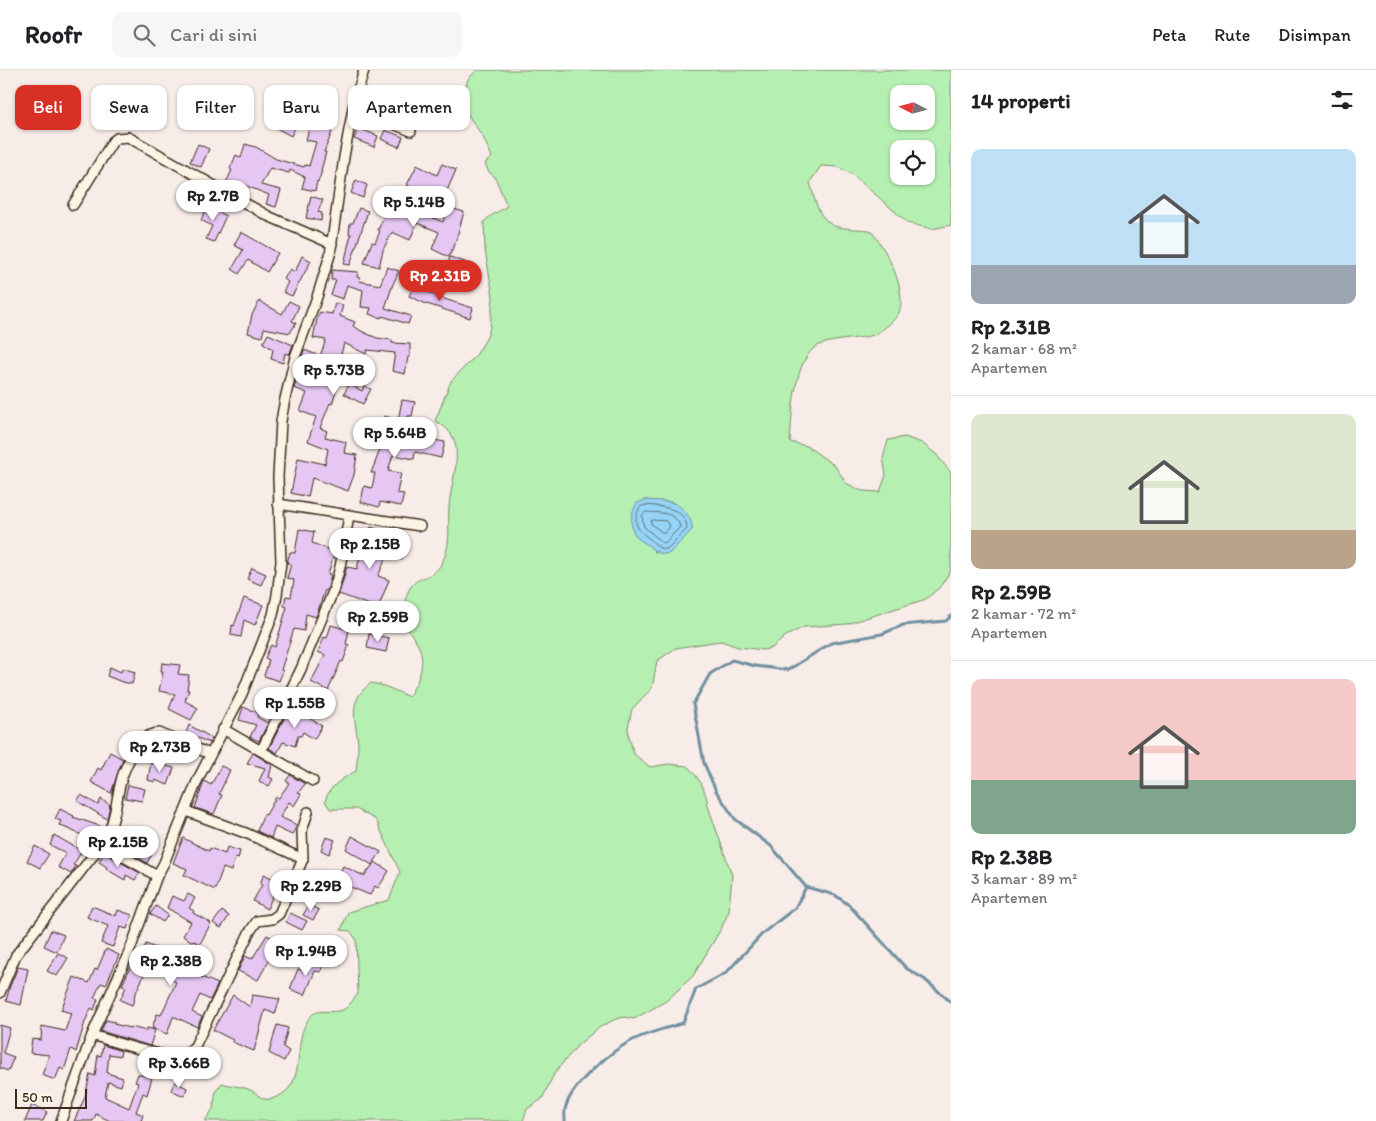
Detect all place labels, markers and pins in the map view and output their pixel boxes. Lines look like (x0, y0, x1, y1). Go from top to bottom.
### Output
pin: Rp 2.7B (167, 180, 259, 222)
pin: Rp 5.14B (362, 186, 466, 228)
pin: Rp 2.31B (388, 260, 492, 302)
pin: Rp 5.73B (282, 354, 386, 396)
pin: Rp 5.64B (343, 416, 447, 459)
pin: Rp 2.15B (318, 528, 422, 570)
pin: Rp 2.59B (326, 600, 430, 643)
pin: Rp 1.55B (243, 686, 347, 729)
pin: Rp 2.73B (108, 730, 212, 773)
pin: Rp 2.15B (66, 826, 170, 868)
pin: Rp 2.29B (259, 870, 363, 912)
pin: Rp 1.94B (254, 934, 358, 977)
pin: Rp 2.38B (119, 944, 223, 987)
pin: Rp 3.66B (127, 1046, 231, 1089)

